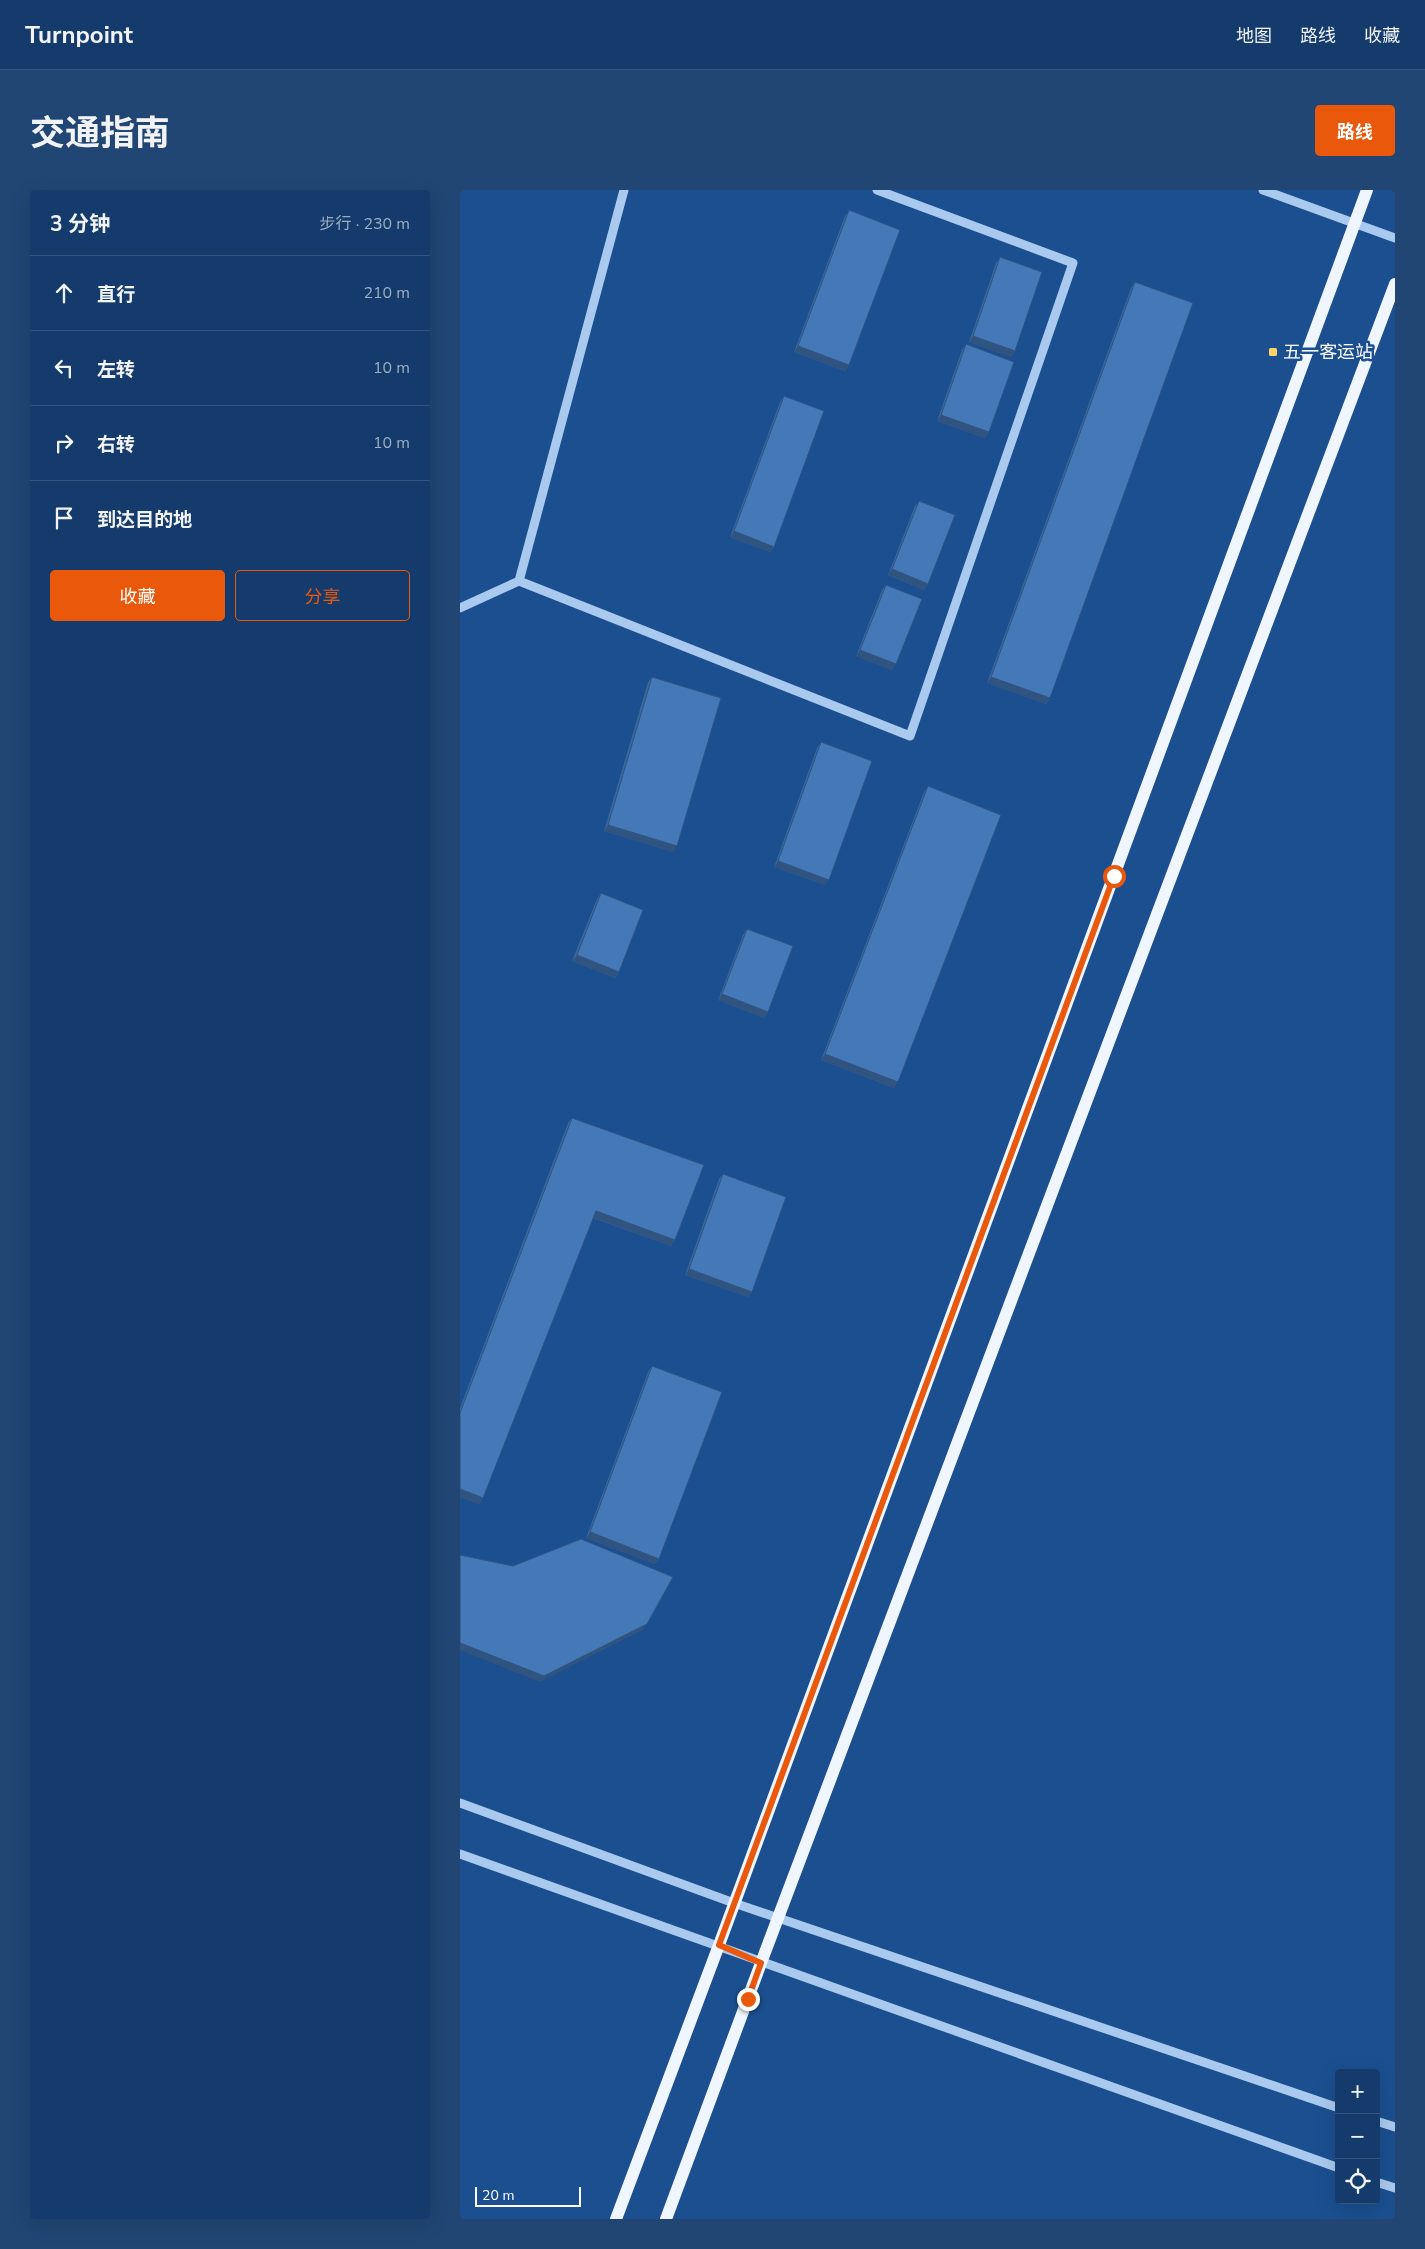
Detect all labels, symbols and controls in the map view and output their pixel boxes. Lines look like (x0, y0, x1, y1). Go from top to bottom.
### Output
text: Turnpoint (25, 19, 133, 51)
text: 地图 (1236, 24, 1272, 48)
text: 路线 (1300, 24, 1336, 48)
text: 收藏 (1364, 24, 1400, 48)
button: 路线 (1315, 105, 1395, 156)
text: 交通指南 (30, 110, 170, 157)
text: 3 分钟 (50, 210, 110, 238)
text: 步行 · 230 m (320, 213, 410, 235)
icon: ahead (50, 279, 78, 307)
text: 直行 (97, 282, 135, 308)
text: 210 m (363, 282, 410, 304)
place label: 五一客运站 (1283, 340, 1373, 364)
marker: 五一客运站 (1267, 346, 1279, 358)
icon: left (50, 354, 78, 382)
text: 左转 (97, 357, 135, 383)
text: 10 m (373, 357, 410, 379)
icon: right (50, 429, 78, 457)
text: 右转 (97, 432, 135, 458)
text: 10 m (373, 432, 410, 454)
icon: arrive (50, 504, 78, 532)
text: 到达目的地 (97, 507, 192, 533)
button: 收藏 (50, 570, 225, 621)
button: 分享 (235, 570, 410, 621)
route start (1103, 865, 1126, 888)
route end (737, 1988, 760, 2011)
map controls (1335, 2069, 1380, 2204)
button: + (1335, 2069, 1380, 2114)
button: − (1335, 2114, 1380, 2159)
button: locate (1335, 2159, 1380, 2204)
scale bar (475, 2184, 581, 2207)
text: 20 m (482, 2186, 514, 2205)

